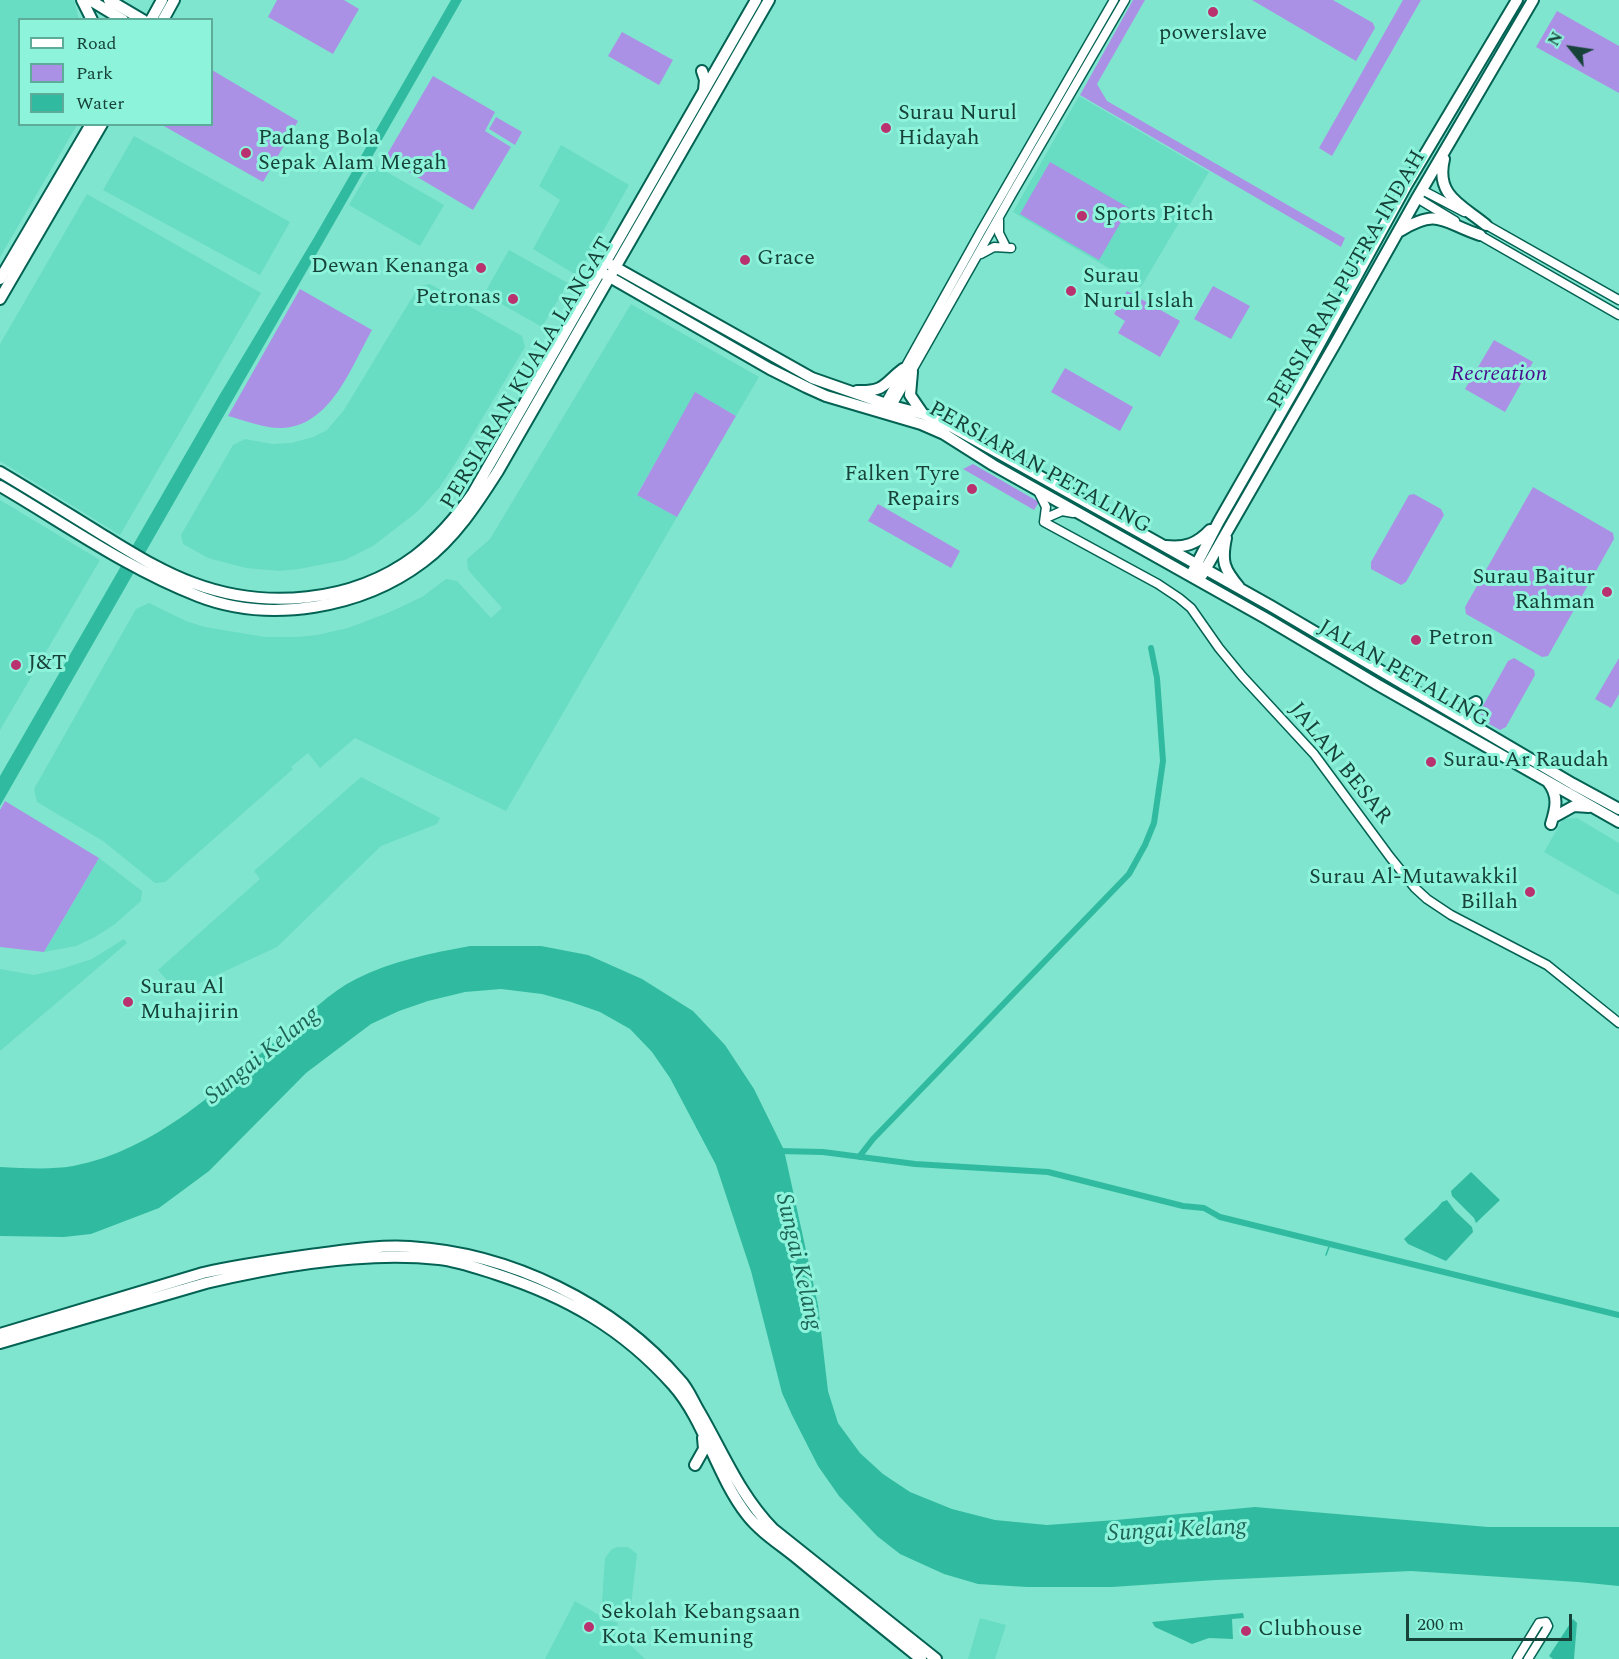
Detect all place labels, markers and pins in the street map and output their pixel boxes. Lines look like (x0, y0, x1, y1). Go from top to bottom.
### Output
marker: powerslave (1206, 5, 1220, 19)
place label: powerslave (1159, 22, 1267, 48)
place label: Surau Nurul Hidayah (898, 102, 1017, 154)
marker: Surau Nurul Hidayah (879, 121, 893, 135)
place label: Padang Bola Sepak Alam Megah (258, 127, 447, 178)
marker: Padang Bola Sepak Alam Megah (239, 146, 253, 160)
place label: Sports Pitch (1094, 203, 1214, 229)
marker: Sports Pitch (1075, 209, 1089, 223)
place label: Grace (757, 247, 815, 273)
marker: Grace (738, 253, 752, 267)
place label: Dewan Kenanga (311, 255, 469, 281)
marker: Dewan Kenanga (474, 261, 488, 275)
place label: Surau Nurul Islah (1083, 265, 1194, 316)
marker: Surau Nurul Islah (1064, 284, 1078, 298)
place label: Petronas (415, 286, 501, 312)
marker: Petronas (506, 292, 520, 306)
place label: Falken Tyre Repairs (844, 463, 960, 514)
marker: Falken Tyre Repairs (965, 482, 979, 496)
place label: Surau Baitur Rahman (1472, 566, 1595, 618)
marker: Surau Baitur Rahman (1600, 585, 1614, 599)
place label: Petron (1428, 627, 1494, 653)
marker: Petron (1409, 633, 1423, 647)
place label: J&T (28, 652, 67, 678)
marker: J&T (9, 658, 23, 672)
place label: Surau Ar Raudah (1443, 749, 1609, 775)
marker: Surau Ar Raudah (1424, 755, 1438, 769)
place label: Surau Al-Mutawakkil Billah (1309, 866, 1518, 918)
marker: Surau Al-Mutawakkil Billah (1523, 885, 1537, 899)
place label: Surau Al Muhajirin (140, 976, 239, 1028)
marker: Surau Al Muhajirin (121, 995, 135, 1009)
place label: Sekolah Kebangsaan Kota Kemuning (601, 1601, 800, 1652)
place label: Clubhouse (1258, 1618, 1362, 1644)
marker: Sekolah Kebangsaan Kota Kemuning (582, 1620, 596, 1634)
marker: Clubhouse (1239, 1624, 1253, 1638)

